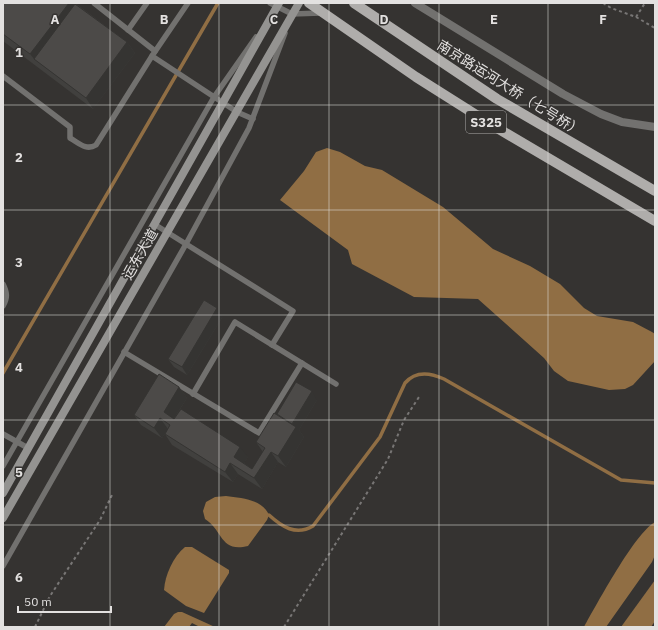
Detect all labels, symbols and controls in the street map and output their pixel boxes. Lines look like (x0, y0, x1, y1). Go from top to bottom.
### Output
text: A (51, 11, 60, 28)
text: B (160, 11, 169, 28)
text: C (270, 11, 279, 28)
text: D (379, 11, 389, 28)
text: E (490, 11, 498, 28)
text: F (599, 11, 607, 28)
street label: 南京路运河大桥（七号桥） (434, 36, 586, 140)
text: 1 (15, 44, 23, 61)
road number: S325 (466, 111, 506, 133)
text: 2 (15, 149, 23, 166)
street label: 运东大道 (118, 225, 162, 283)
text: 3 (15, 254, 23, 271)
text: 4 (15, 359, 23, 376)
text: 5 (15, 464, 23, 481)
text: 6 (15, 569, 23, 586)
scale bar (18, 588, 111, 614)
text: 50 m (24, 594, 52, 609)

